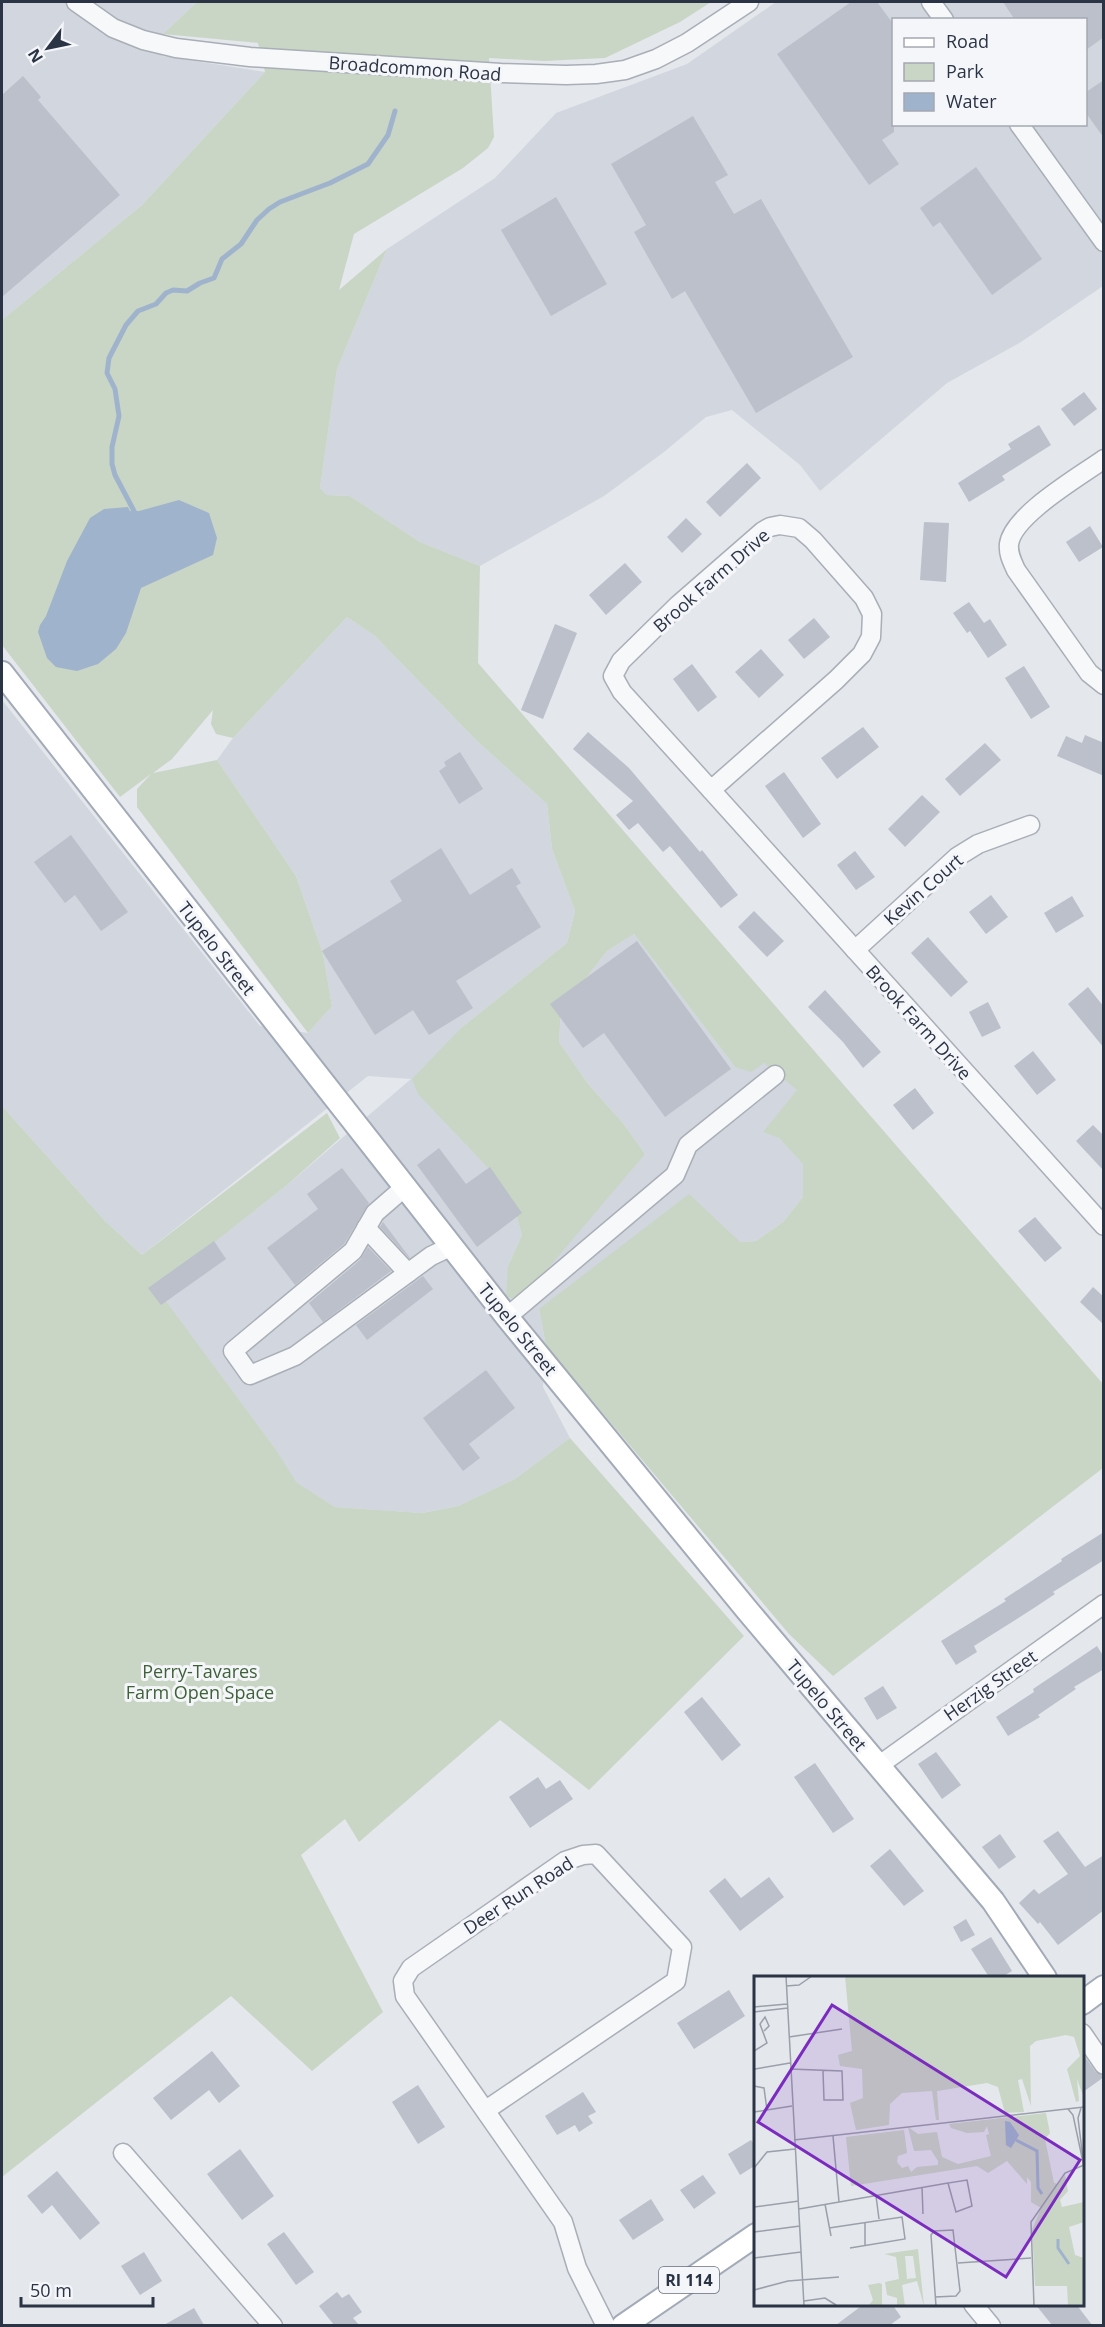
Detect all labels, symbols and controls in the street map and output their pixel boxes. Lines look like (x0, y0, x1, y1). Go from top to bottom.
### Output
north arrow (18, 18, 78, 78)
legend (892, 18, 1087, 126)
text: Road (946, 29, 989, 53)
text: N (23, 45, 48, 67)
street label: Broadcommon Road (328, 50, 502, 86)
text: Park (946, 59, 984, 83)
text: Water (946, 89, 997, 113)
street label: Brook Farm Drive (648, 523, 774, 637)
street label: Kevin Court (878, 848, 968, 930)
street label: Tupelo Street (173, 896, 261, 1000)
street label: Brook Farm Drive (861, 959, 977, 1085)
street label: Tupelo Street (473, 1278, 563, 1380)
street label: Herzig Street (939, 1644, 1041, 1726)
street label: Tupelo Street (782, 1654, 872, 1756)
park label: Perry-Tavares Farm Open Space (126, 1659, 274, 1704)
street label: Deer Run Road (459, 1851, 577, 1939)
inset map (754, 1976, 1084, 2306)
road number: RI 114 (659, 2267, 719, 2293)
scale bar (21, 2270, 153, 2308)
text: 50 m (30, 2278, 72, 2302)

